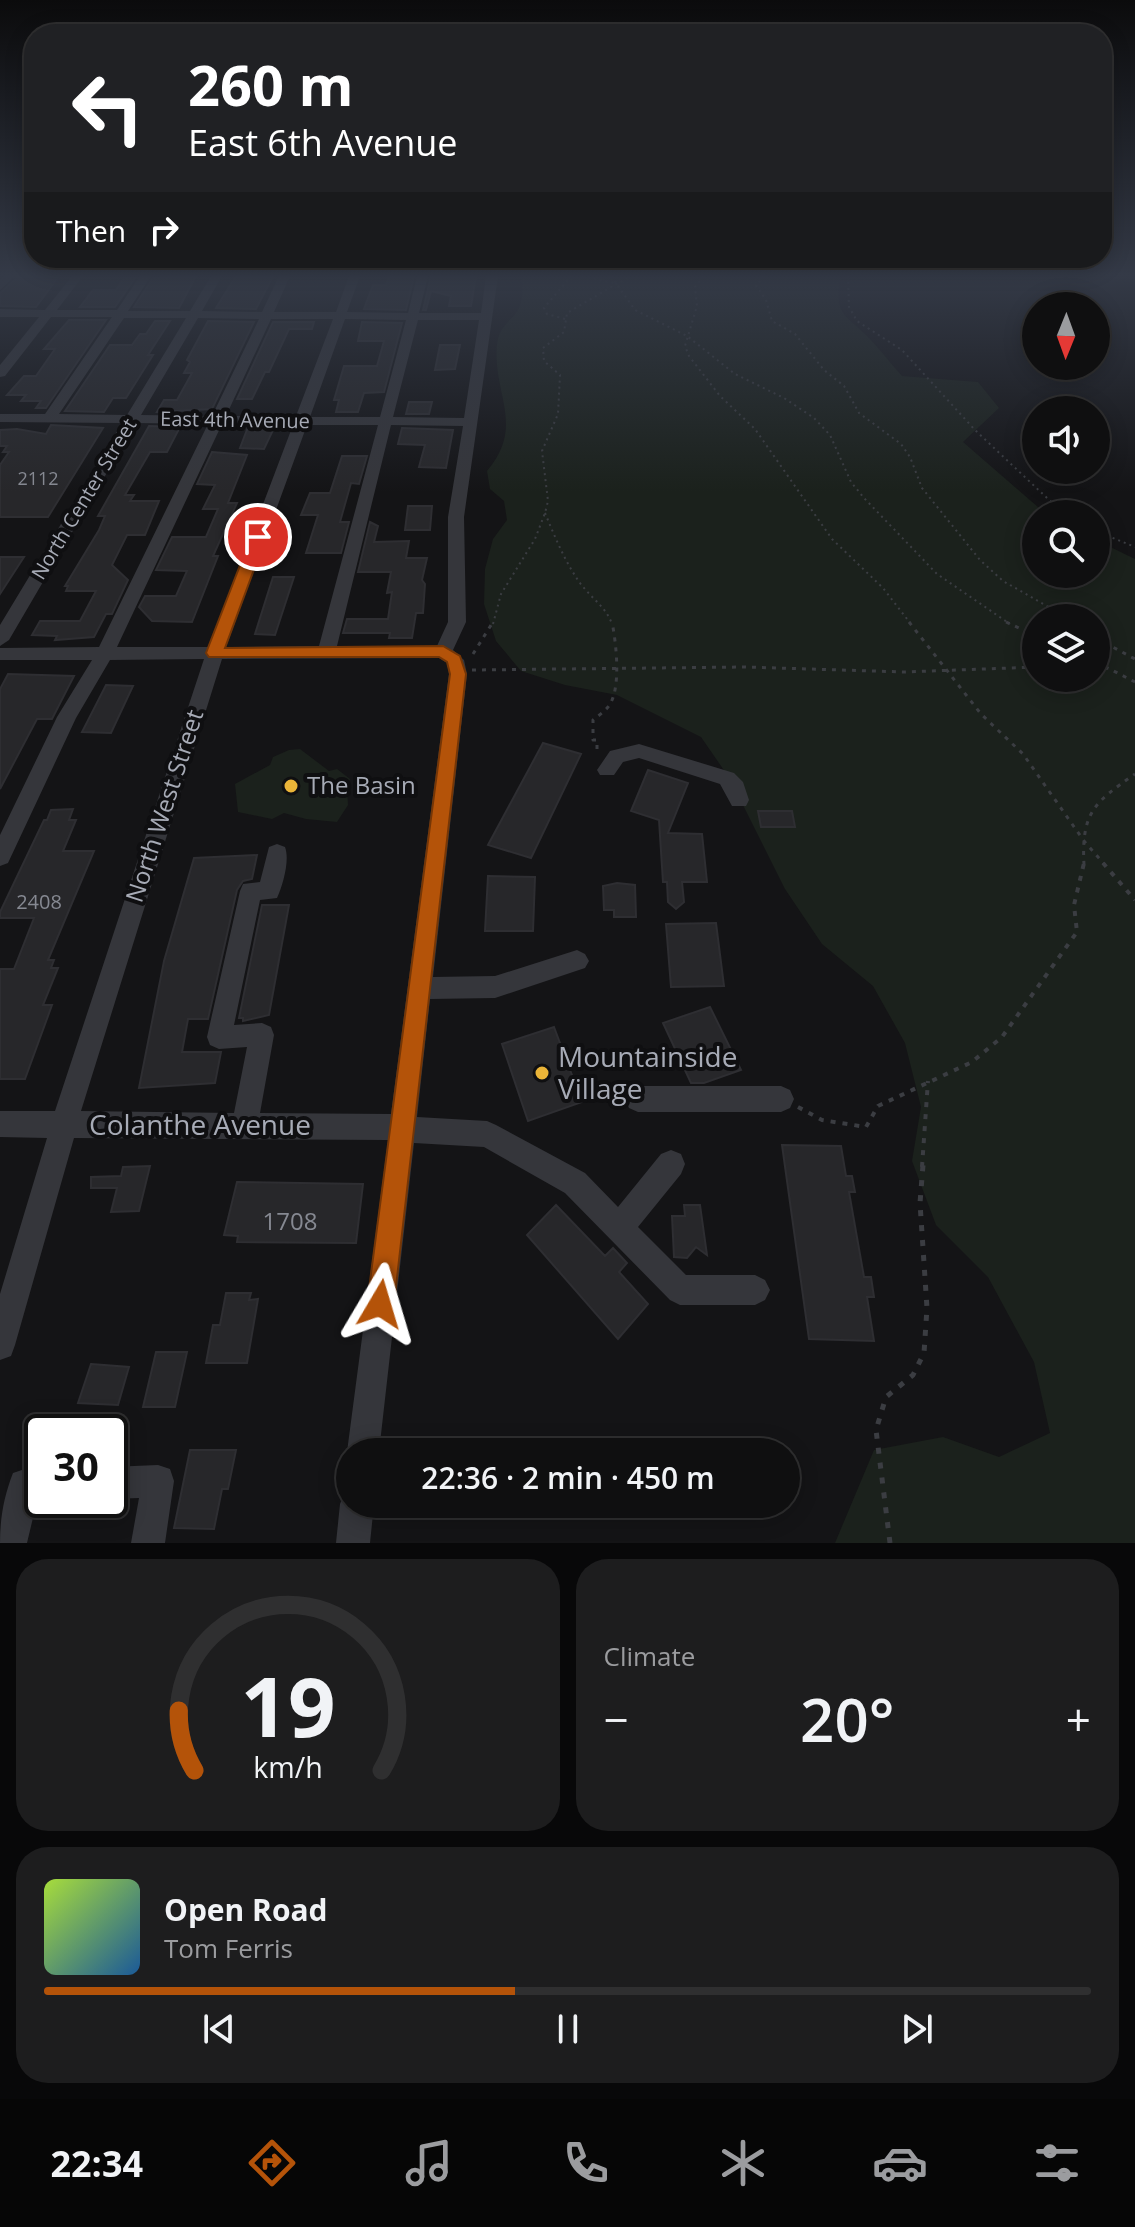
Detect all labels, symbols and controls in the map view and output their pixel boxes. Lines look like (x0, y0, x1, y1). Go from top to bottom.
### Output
text: 260 m (188, 46, 354, 122)
icon: left (56, 56, 160, 160)
text: East 6th Avenue (188, 118, 458, 167)
icon: right (142, 208, 186, 252)
text: Then (56, 210, 126, 251)
north arrow (1022, 292, 1110, 380)
map controls (1022, 292, 1110, 692)
button: sound (1022, 396, 1110, 484)
street label: East 4th Avenue (160, 405, 310, 434)
street label: North Center Street (25, 413, 142, 584)
house number: 2112 (17, 466, 59, 490)
button: search (1022, 500, 1110, 588)
pin (224, 503, 292, 571)
icon: arrive (236, 515, 280, 559)
button: layers (1022, 604, 1110, 692)
street label: North West Street (117, 705, 210, 906)
place label: The Basin (307, 768, 416, 801)
marker: The Basin (282, 777, 300, 795)
house number: 2408 (16, 888, 62, 915)
place label: Mountainside Village (558, 1037, 737, 1107)
marker: Mountainside Village (533, 1064, 551, 1082)
street label: Colanthe Avenue (89, 1105, 311, 1143)
house number: 1708 (263, 1204, 317, 1237)
position arrow (338, 1262, 422, 1346)
speed limit sign: 30 (24, 1414, 128, 1518)
text: 22:36 · 2 min · 450 m (421, 1457, 715, 1498)
text: Climate (604, 1638, 695, 1674)
text: 19 (240, 1648, 335, 1761)
text: 20° (800, 1678, 894, 1760)
text: − (604, 1689, 629, 1749)
text: + (1066, 1689, 1091, 1749)
text: km/h (253, 1747, 322, 1786)
text: Open Road (164, 1889, 328, 1930)
text: Tom Ferris (164, 1930, 293, 1966)
icon: previous (197, 2007, 241, 2051)
icon: pause (546, 2007, 590, 2051)
icon: next (895, 2007, 939, 2051)
icon: directions (244, 2135, 300, 2191)
icon: music (401, 2135, 457, 2191)
icon: phone (558, 2135, 614, 2191)
icon: climate (715, 2135, 771, 2191)
icon: car (872, 2135, 928, 2191)
icon: filters (1029, 2135, 1085, 2191)
text: 22:34 (50, 2139, 143, 2188)

